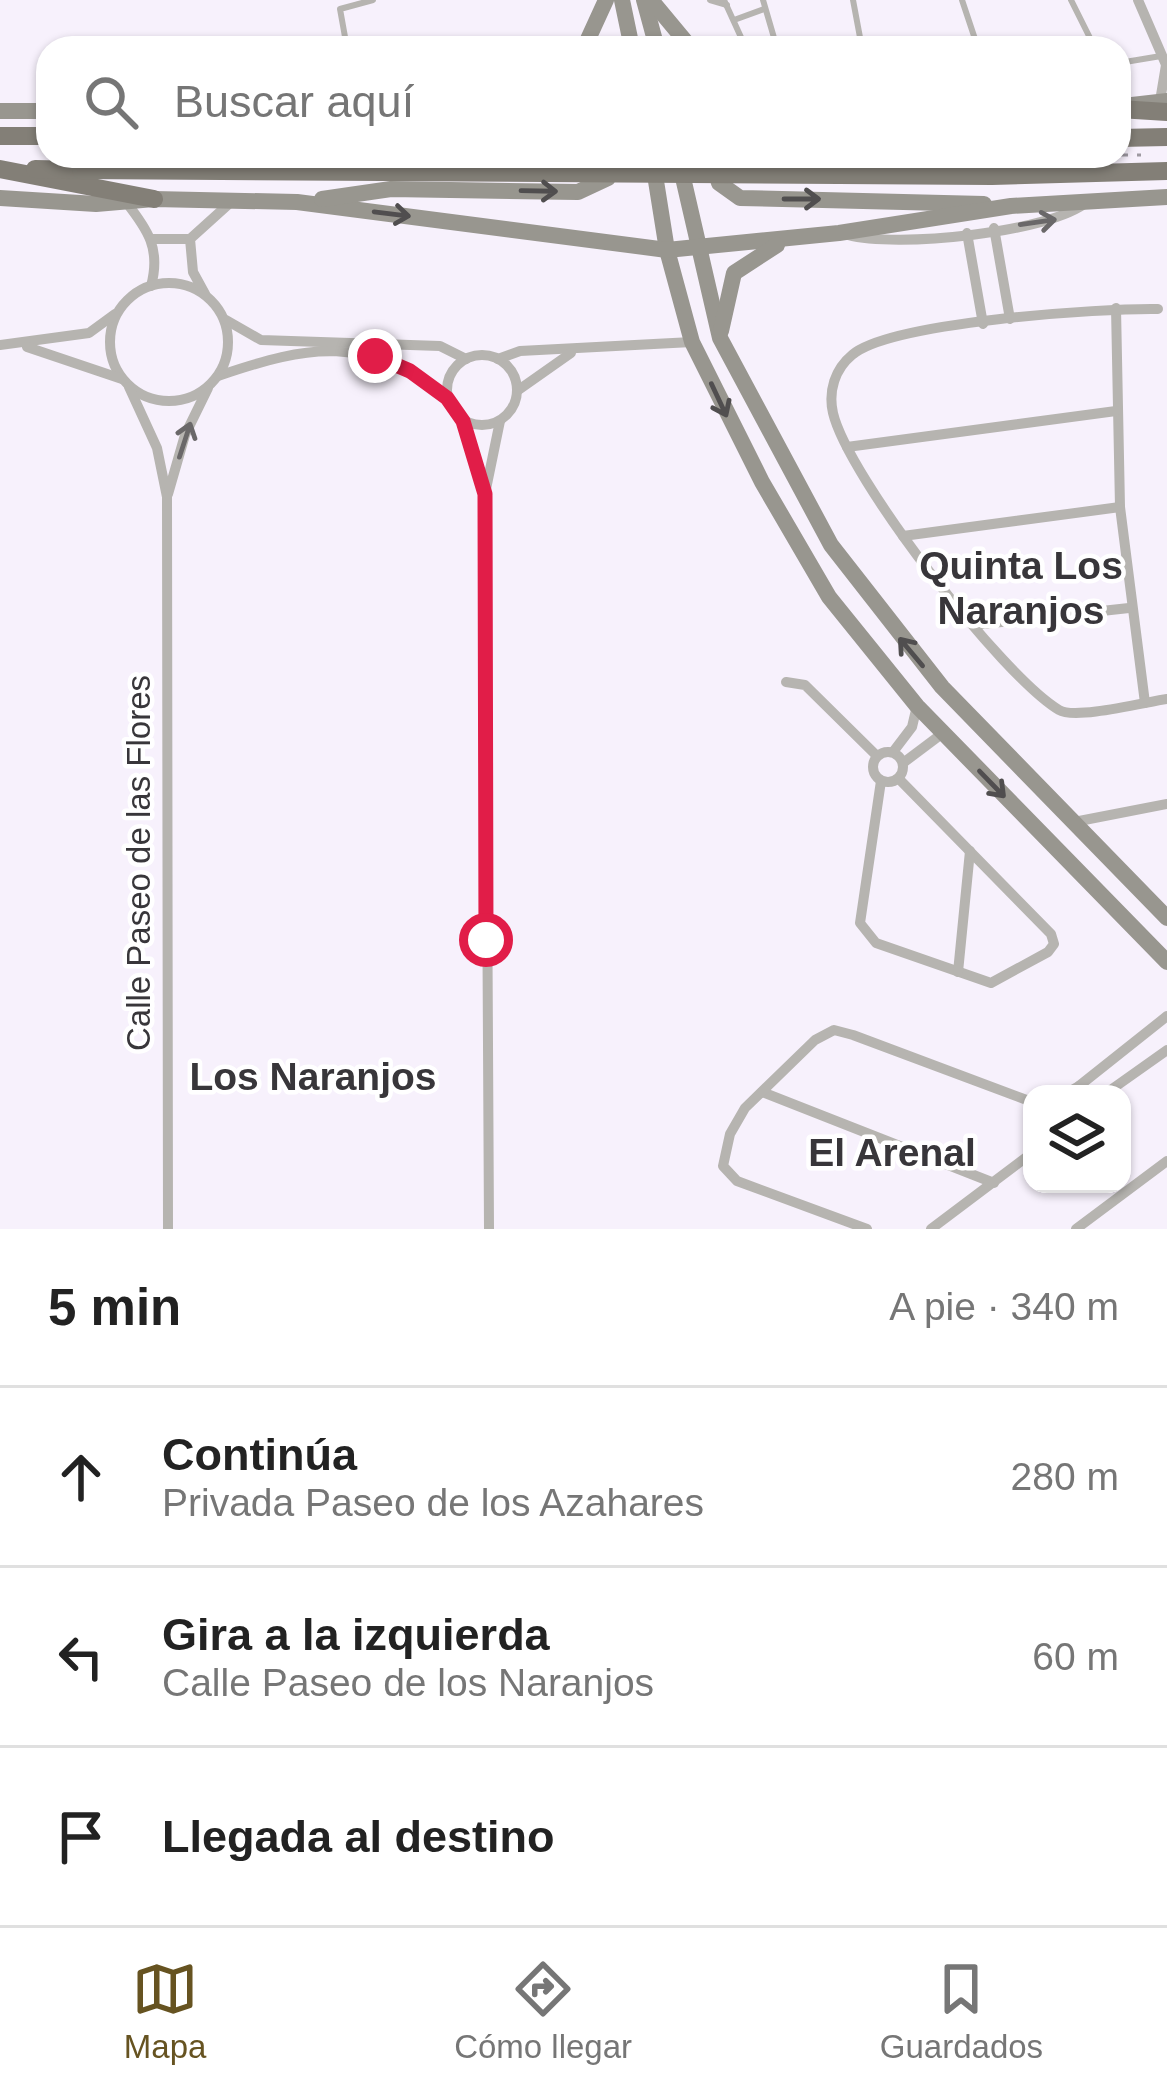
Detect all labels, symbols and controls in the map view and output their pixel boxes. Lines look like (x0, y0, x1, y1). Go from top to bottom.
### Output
search box (36, 36, 1131, 168)
icon: search (78, 69, 144, 135)
text: Buscar aquí (174, 76, 414, 127)
one-way arrow (519, 180, 558, 203)
one-way arrow (782, 188, 821, 210)
one-way arrow (372, 203, 411, 225)
one-way arrow (1018, 210, 1057, 233)
route end (348, 329, 402, 383)
one-way arrow (709, 381, 731, 417)
one-way arrow (175, 422, 197, 460)
district label: Quinta Los Naranjos (919, 544, 1123, 632)
one-way arrow (898, 637, 926, 668)
street label: Calle Paseo de las Flores (120, 675, 157, 1051)
one-way arrow (978, 768, 1006, 798)
route start (459, 913, 513, 967)
district label: Los Naranjos (189, 1055, 437, 1098)
map controls (1023, 1085, 1131, 1193)
button: layers (1023, 1085, 1131, 1193)
district label: El Arenal (808, 1131, 976, 1174)
text: 5 min (48, 1279, 181, 1336)
text: A pie · 340 m (889, 1285, 1119, 1328)
text: Continúa (162, 1429, 357, 1480)
icon: ahead (48, 1444, 114, 1510)
text: 280 m (1011, 1455, 1119, 1498)
text: Privada Paseo de los Azahares (162, 1481, 704, 1524)
text: Gira a la izquierda (162, 1609, 550, 1660)
icon: left (48, 1624, 114, 1690)
text: 60 m (1032, 1635, 1119, 1678)
text: Calle Paseo de los Naranjos (162, 1661, 654, 1704)
icon: arrive (48, 1804, 114, 1870)
text: Llegada al destino (162, 1811, 555, 1862)
tab: Mapa (124, 1956, 206, 2066)
tab: Cómo llegar (454, 1956, 632, 2066)
tab: Guardados (880, 1956, 1043, 2066)

